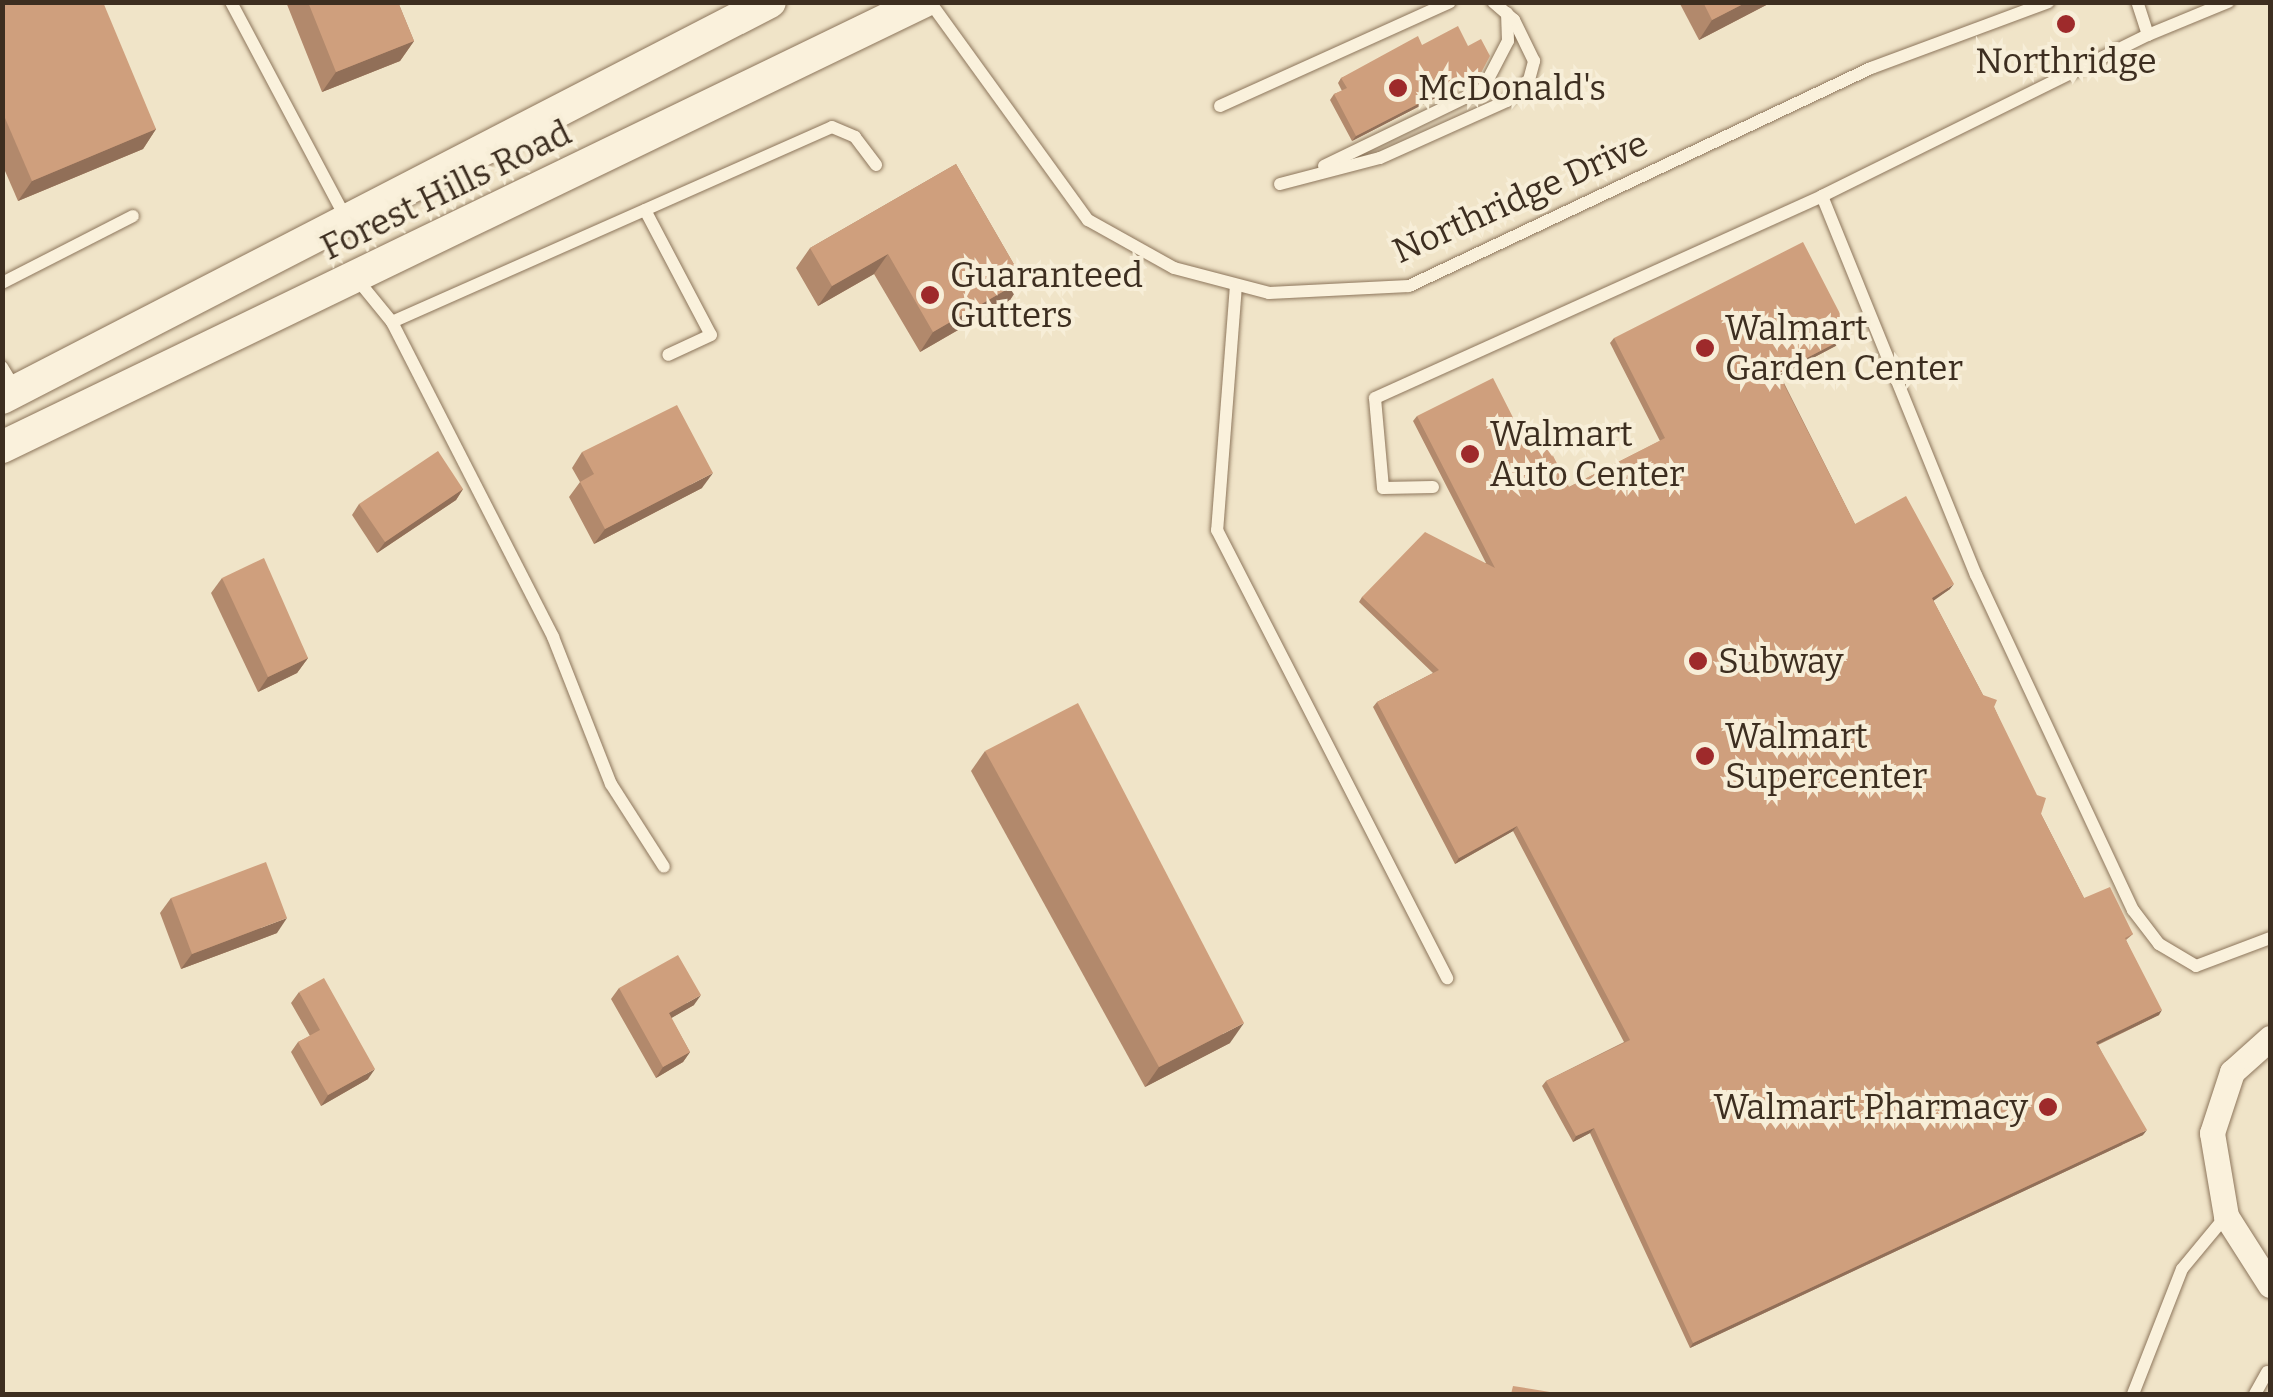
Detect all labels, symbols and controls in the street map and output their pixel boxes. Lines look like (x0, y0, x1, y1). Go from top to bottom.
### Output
marker: Northridge (2055, 13, 2077, 35)
place label: Northridge (1975, 40, 2157, 82)
place label: McDonald's (1418, 67, 1606, 109)
marker: McDonald's (1387, 77, 1409, 99)
street label: Forest Hills Road (314, 111, 578, 269)
street label: Northridge Drive (1386, 122, 1654, 272)
place label: Guaranteed Gutters (950, 254, 1143, 336)
marker: Guaranteed Gutters (919, 284, 941, 306)
place label: Walmart Garden Center (1725, 307, 1963, 389)
marker: Walmart Garden Center (1694, 337, 1716, 359)
place label: Walmart Auto Center (1490, 413, 1685, 495)
marker: Walmart Auto Center (1459, 443, 1481, 465)
place label: Subway (1718, 640, 1844, 682)
marker: Subway (1687, 650, 1709, 672)
place label: Walmart Supercenter (1725, 715, 1927, 797)
marker: Walmart Supercenter (1694, 745, 1716, 767)
place label: Walmart Pharmacy (1713, 1086, 2028, 1128)
marker: Walmart Pharmacy (2037, 1096, 2059, 1118)

